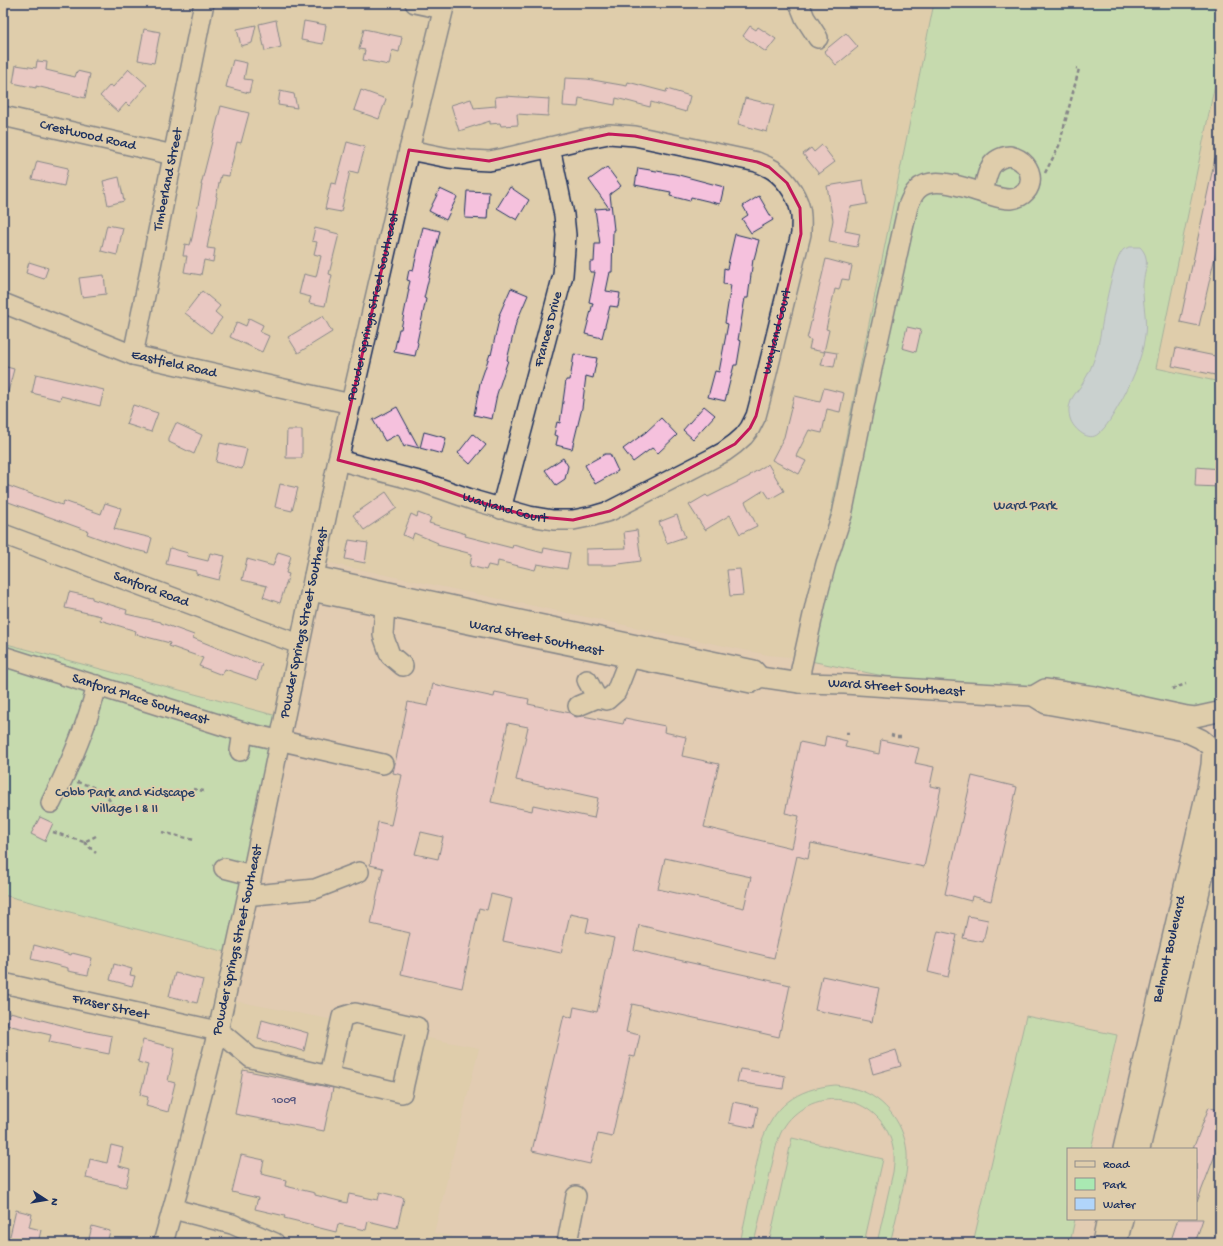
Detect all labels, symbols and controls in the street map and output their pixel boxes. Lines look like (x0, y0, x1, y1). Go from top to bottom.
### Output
street label: Crestwood Road (38, 116, 139, 155)
street label: Timberland Street (150, 125, 187, 233)
street label: Powder Springs Street Southeast (343, 209, 403, 404)
street label: Wayland Court (758, 286, 796, 376)
street label: Frances Drive (530, 289, 567, 370)
street label: Eastfield Road (130, 346, 220, 382)
street label: Wayland Court (460, 488, 550, 528)
park label: Ward Park (994, 498, 1058, 515)
street label: Powder Springs Street Southeast (276, 525, 333, 721)
street label: Sanford Road (111, 567, 193, 612)
street label: Ward Street Southeast (468, 616, 606, 661)
street label: Sanford Place Southeast (70, 670, 212, 729)
street label: Ward Street Southeast (828, 675, 966, 701)
park label: Cobb Park and Kidscape Village I & II (55, 785, 196, 818)
street label: Powder Springs Street Southeast (208, 842, 267, 1038)
street label: Belmont Boulevard (1149, 893, 1190, 1005)
street label: Fraser Street (69, 990, 152, 1024)
house number: 1009 (271, 1094, 296, 1108)
legend (1067, 1148, 1197, 1220)
text: Road (1103, 1159, 1130, 1173)
text: Park (1102, 1179, 1128, 1193)
north arrow (26, 1180, 66, 1220)
text: N (47, 1197, 60, 1206)
text: Water (1103, 1199, 1137, 1213)

